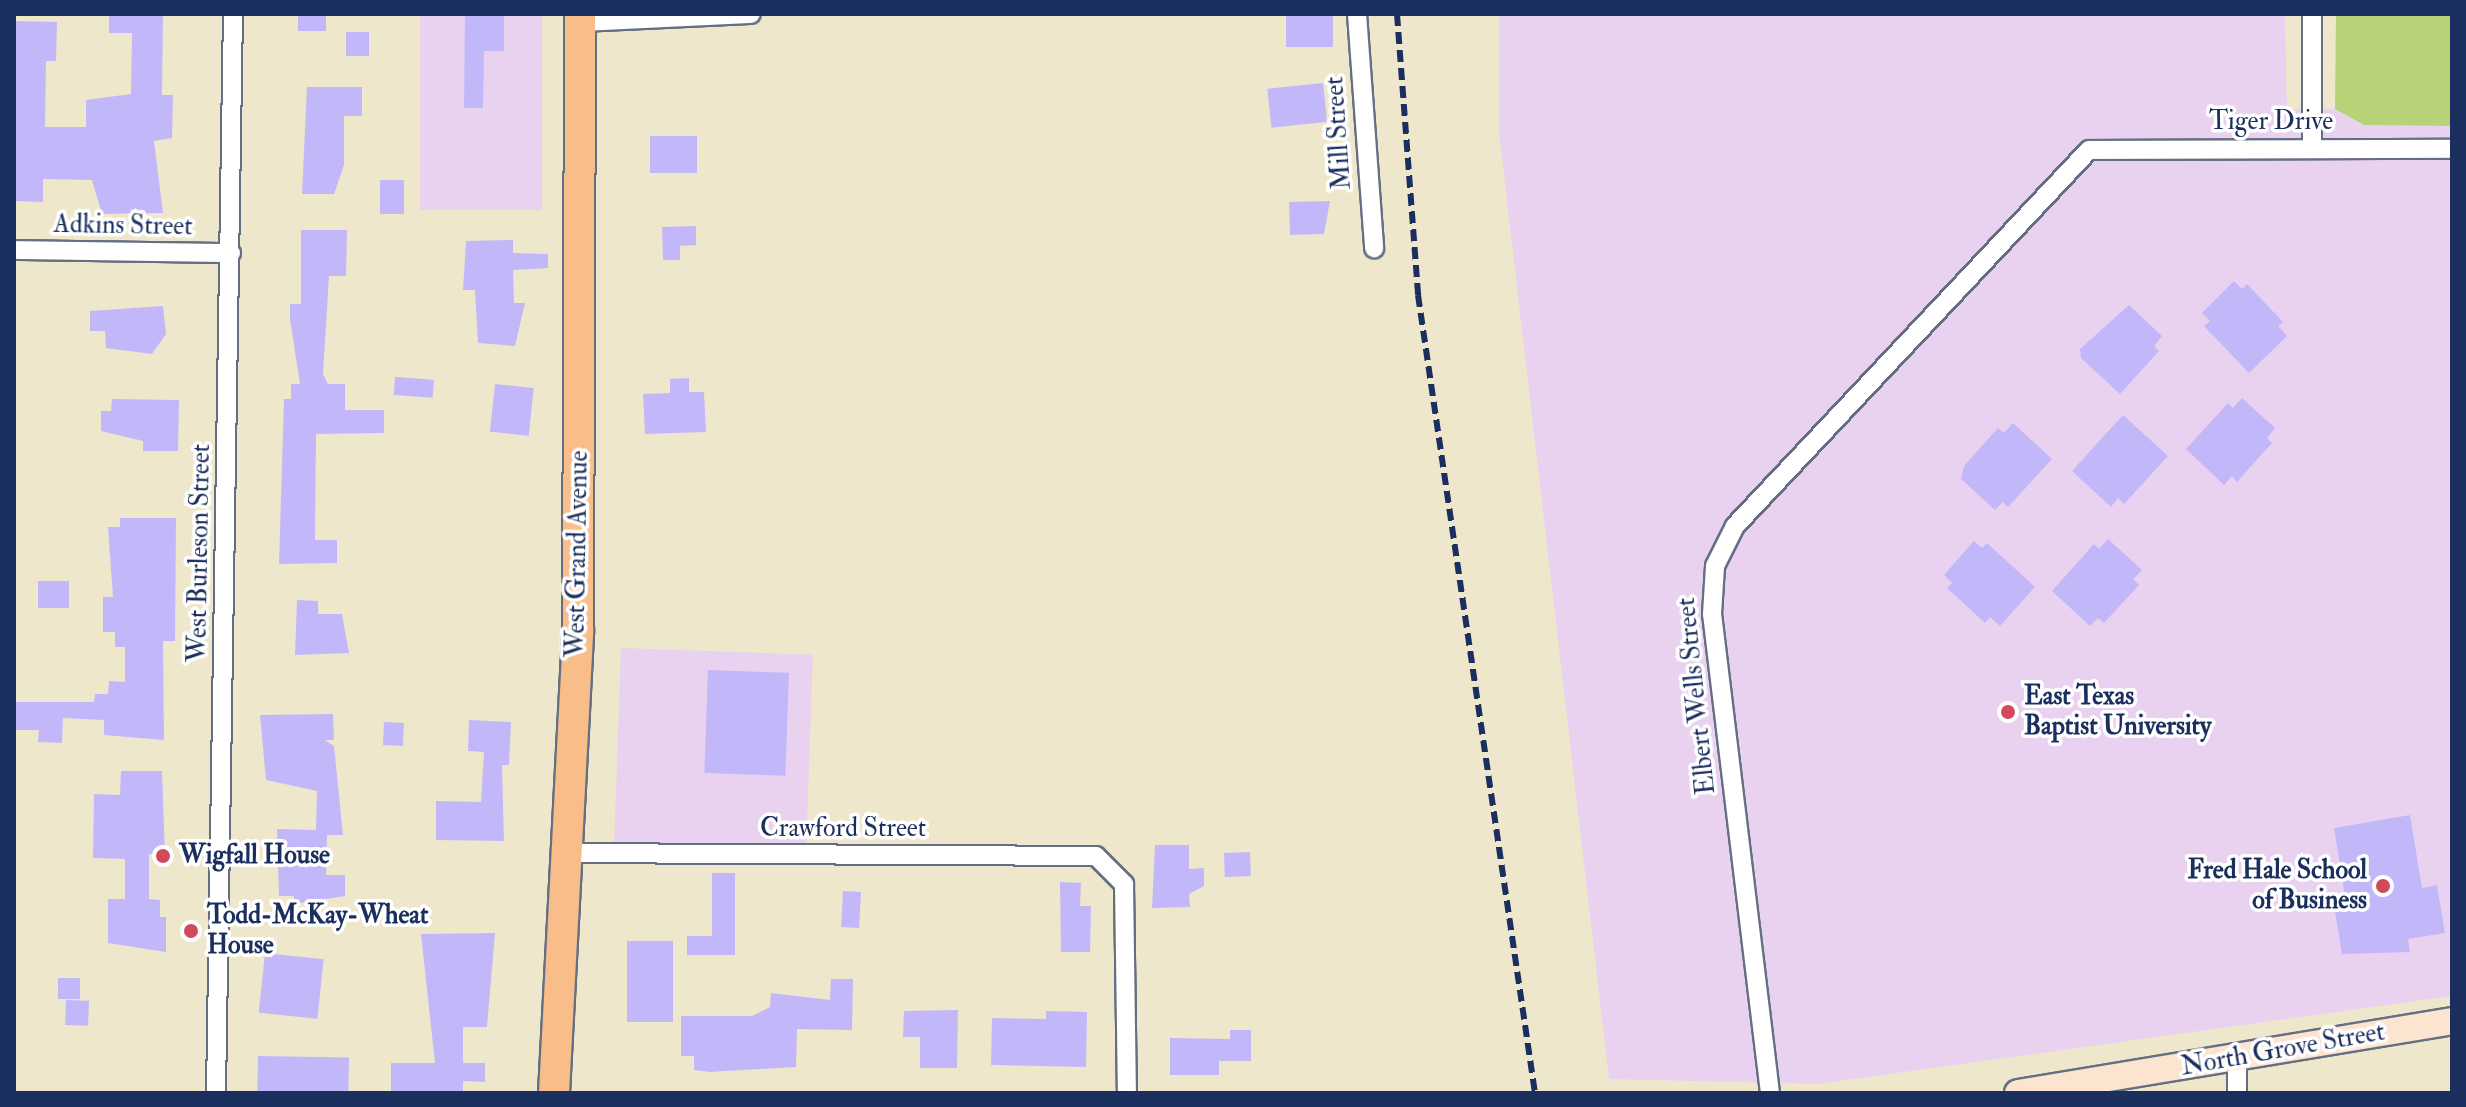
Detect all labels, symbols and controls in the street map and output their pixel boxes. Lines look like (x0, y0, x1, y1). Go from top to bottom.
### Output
street label: Mill Street (1319, 75, 1359, 191)
street label: Tiger Drive (2209, 106, 2333, 138)
street label: Adkins Street (53, 209, 193, 243)
street label: West Burleson Street (182, 444, 218, 662)
street label: West Grand Avenue (561, 450, 595, 658)
street label: Elbert Wells Street (1671, 596, 1723, 796)
place label: East Texas Baptist University (2024, 681, 2211, 742)
marker: East Texas Baptist University (1999, 703, 2017, 721)
street label: Crawford Street (760, 813, 926, 845)
place label: Wigfall House (179, 840, 330, 872)
marker: Wigfall House (154, 847, 172, 865)
place label: Fred Hale School of Business (2188, 855, 2367, 916)
marker: Fred Hale School of Business (2374, 877, 2392, 895)
place label: Todd-McKay-Wheat House (207, 900, 428, 962)
marker: Todd-McKay-Wheat House (182, 922, 200, 940)
street label: North Grove Street (2179, 1017, 2387, 1083)

